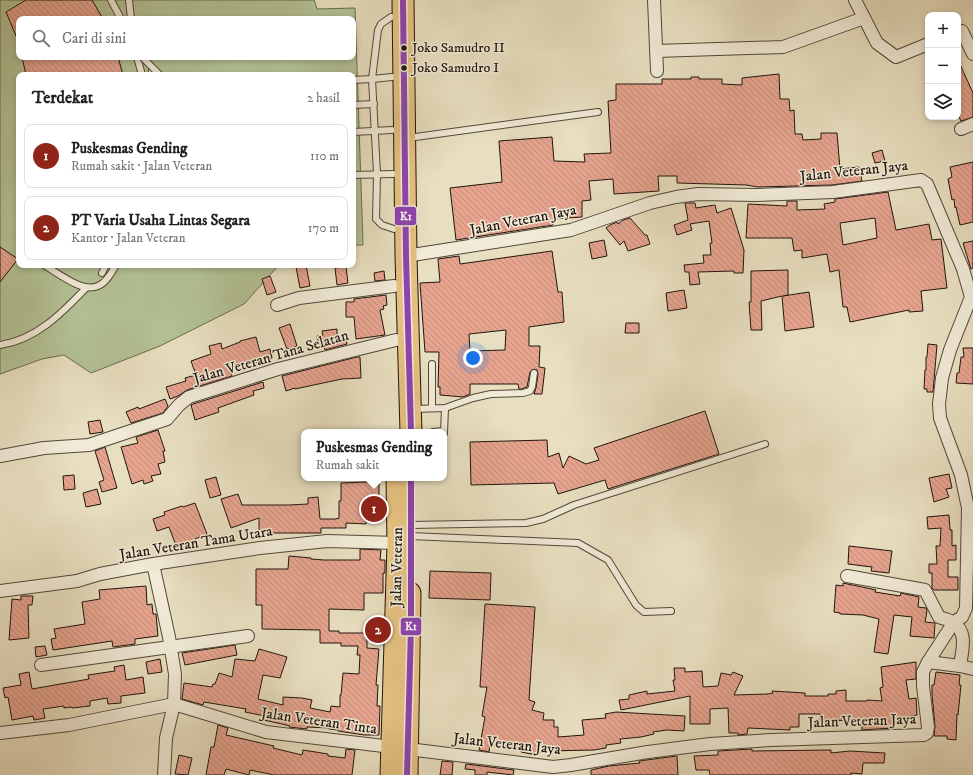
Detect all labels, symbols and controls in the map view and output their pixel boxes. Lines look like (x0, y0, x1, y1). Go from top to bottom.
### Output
map controls (925, 12, 961, 120)
button: + (925, 12, 961, 48)
search box (16, 16, 356, 60)
icon: search (30, 27, 52, 49)
text: Cari di sini (62, 29, 126, 48)
place label: Joko Samudro II (410, 39, 505, 57)
marker: Joko Samudro II (399, 43, 409, 53)
button: − (925, 48, 961, 84)
place label: Joko Samudro I (410, 59, 499, 77)
marker: Joko Samudro I (399, 63, 409, 73)
button: layers (925, 84, 961, 120)
text: Terdekat (32, 87, 93, 109)
text: 2 hasil (307, 90, 340, 106)
text: Puskesmas Gending (71, 139, 187, 158)
text: 1 (44, 148, 48, 164)
text: 110 m (310, 148, 339, 164)
street label: Jalan Veteran Jaya (797, 156, 910, 186)
text: Rumah sakit · Jalan Veteran (71, 158, 212, 174)
street label: Jalan Veteran Jaya (466, 200, 579, 240)
line badge: K1 (394, 206, 417, 226)
text: K1 (400, 210, 412, 224)
text: PT Varia Usaha Lintas Segara (71, 211, 250, 230)
text: 2 (43, 220, 49, 236)
text: 170 m (308, 220, 339, 236)
text: Kantor · Jalan Veteran (71, 230, 185, 246)
street label: Jalan Veteran Tana Selatan (189, 326, 351, 389)
your location (463, 348, 483, 368)
popup (301, 429, 447, 481)
text: Puskesmas Gending (316, 438, 432, 457)
text: Rumah sakit (316, 457, 379, 473)
pin: 1 (361, 494, 387, 524)
street label: Jalan Veteran Tama Utara (116, 521, 274, 565)
street label: Jalan Veteran (387, 527, 407, 609)
pin: 2 (365, 615, 391, 645)
line badge: K1 (400, 617, 422, 636)
text: K1 (405, 620, 417, 634)
street label: Jalan Veteran Tinta (258, 703, 379, 739)
street label: Jalan Veteran Jaya (806, 710, 917, 732)
street label: Jalan Veteran Jaya (450, 729, 563, 759)

